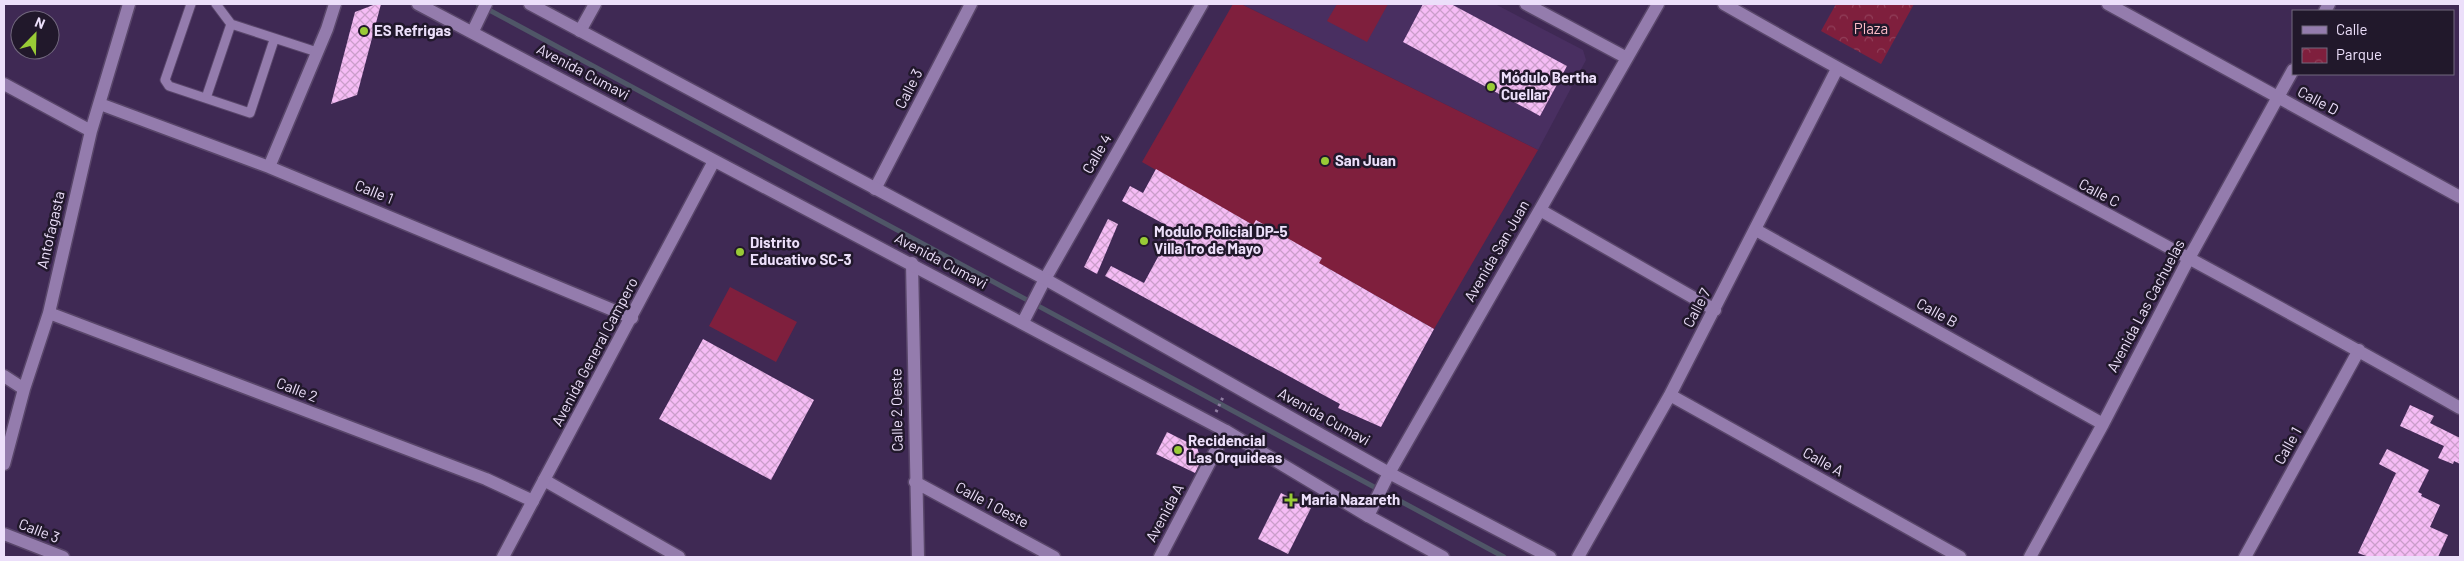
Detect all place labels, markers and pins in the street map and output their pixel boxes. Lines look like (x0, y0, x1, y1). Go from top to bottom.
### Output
place label: ES Refrigas (374, 21, 451, 39)
marker: ES Refrigas (358, 25, 370, 37)
place label: Módulo Bertha Cuellar (1501, 68, 1597, 103)
marker: Módulo Bertha Cuellar (1485, 81, 1497, 93)
place label: San Juan (1335, 151, 1396, 169)
marker: San Juan (1319, 155, 1331, 167)
place label: Modulo Policial DP-5 Villa 1ro de Mayo (1154, 222, 1288, 257)
place label: Distrito Educativo SC-3 (750, 233, 852, 268)
marker: Modulo Policial DP-5 Villa 1ro de Mayo (1138, 235, 1150, 247)
marker: Distrito Educativo SC-3 (734, 246, 746, 258)
place label: Recidencial Las Orquideas (1188, 431, 1283, 466)
marker: Recidencial Las Orquideas (1172, 444, 1184, 456)
place label: Maria Nazareth (1301, 490, 1400, 508)
marker: Maria Nazareth (1285, 494, 1297, 506)

